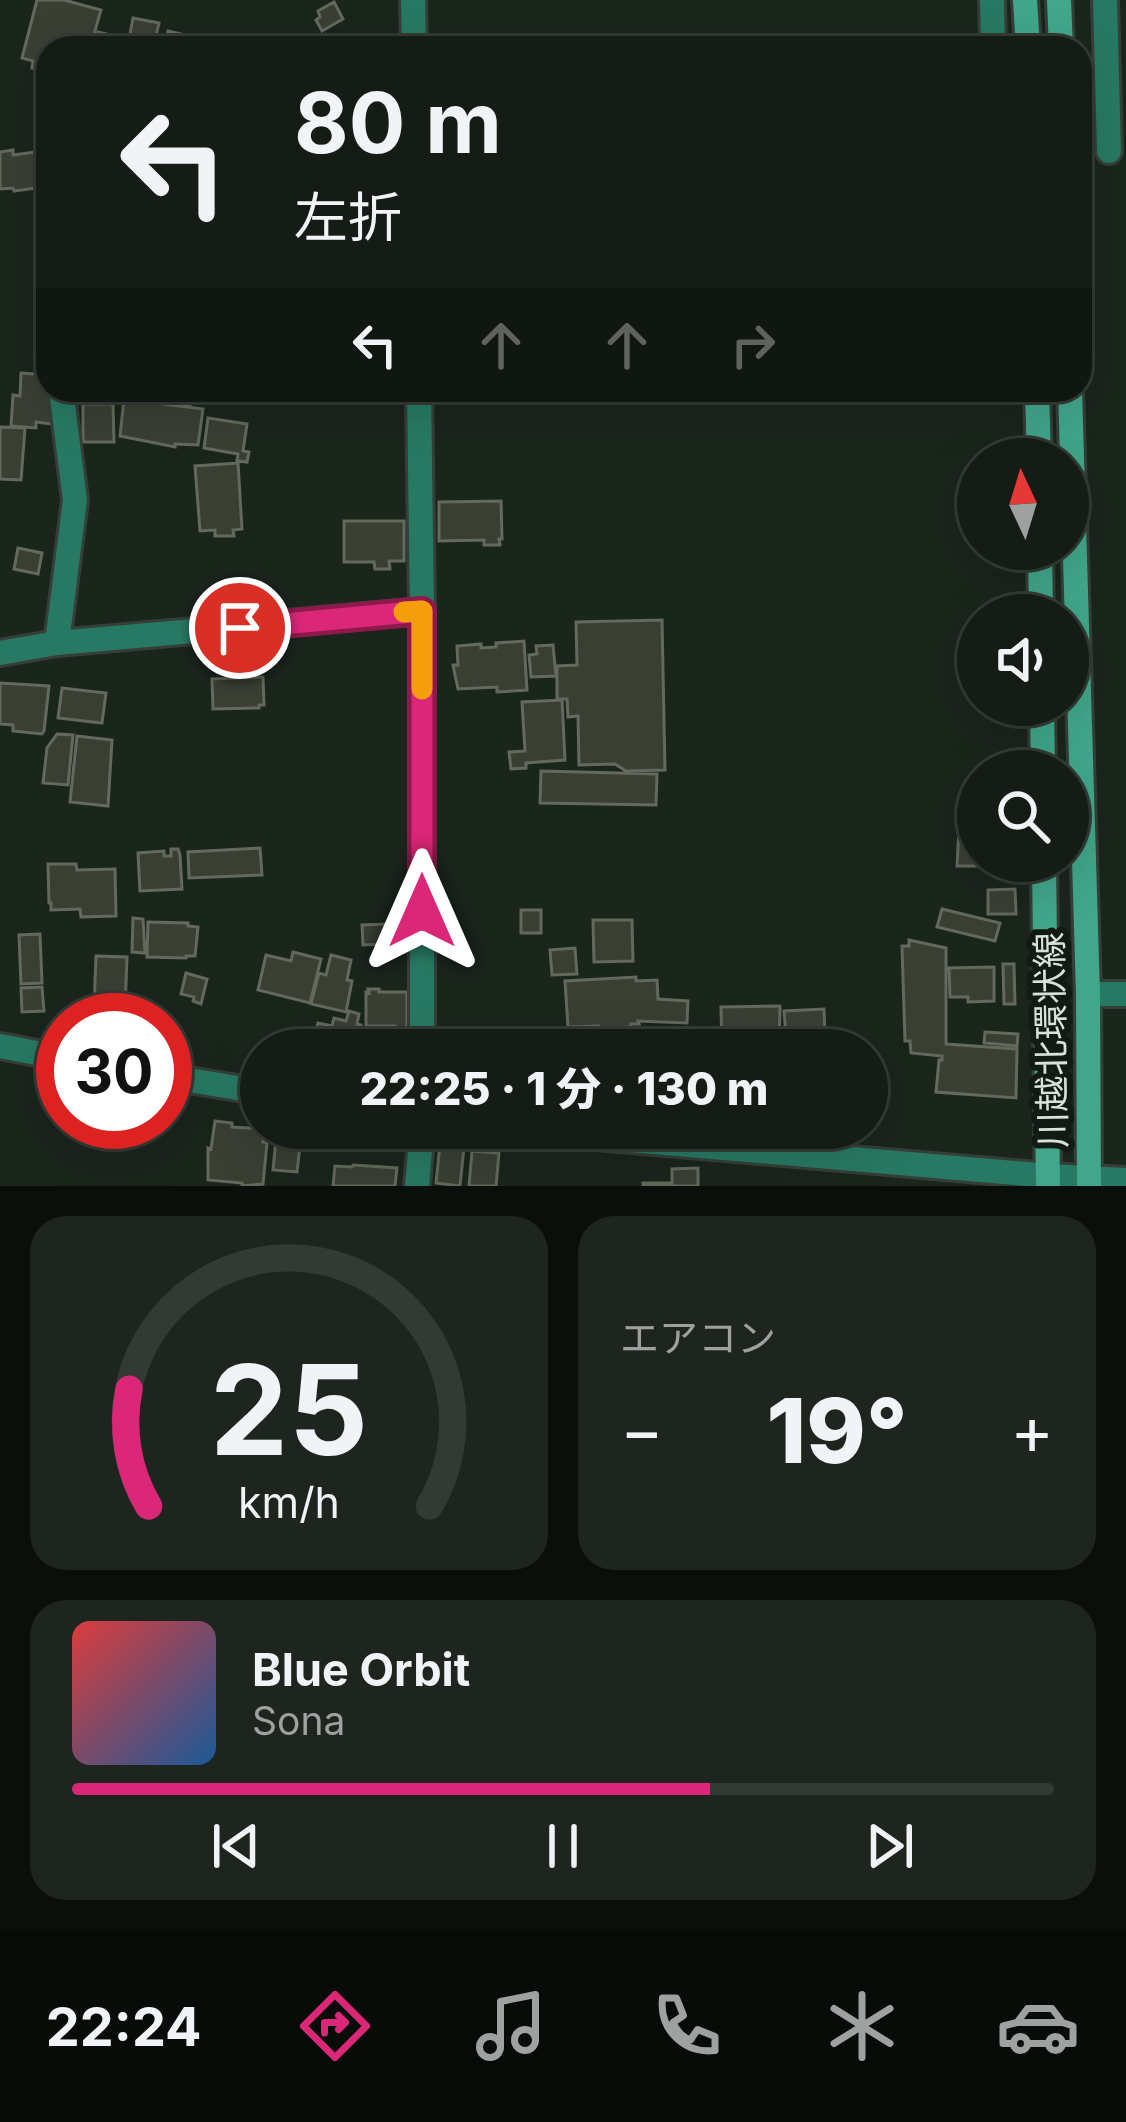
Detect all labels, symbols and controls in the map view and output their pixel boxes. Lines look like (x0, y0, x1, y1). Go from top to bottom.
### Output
text: 80 m (294, 72, 502, 173)
icon: left (96, 84, 252, 240)
text: 左折 (294, 185, 402, 250)
icon: left (342, 312, 408, 378)
icon: ahead (468, 312, 534, 378)
icon: ahead (594, 312, 660, 378)
icon: right (720, 312, 786, 378)
north arrow (957, 438, 1089, 570)
map controls (957, 438, 1089, 882)
pin (189, 577, 291, 679)
button: sound (957, 594, 1089, 726)
icon: arrive (207, 595, 273, 661)
button: search (957, 750, 1089, 882)
position arrow (359, 848, 485, 974)
street label: 川越北環状線 (1027, 932, 1075, 1148)
speed limit sign: 30 (36, 993, 192, 1149)
text: 22:25 · 1 分 · 130 m (359, 1061, 769, 1116)
text: エアコン (620, 1314, 776, 1361)
text: 25 (210, 1334, 368, 1485)
text: 19° (767, 1376, 907, 1485)
text: − (620, 1390, 664, 1470)
text: + (1010, 1390, 1054, 1470)
text: km/h (238, 1476, 340, 1528)
text: Blue Orbit (252, 1642, 470, 1697)
text: Sona (252, 1697, 345, 1744)
icon: previous (203, 1813, 269, 1879)
icon: pause (530, 1813, 596, 1879)
icon: next (857, 1813, 923, 1879)
icon: directions (293, 1984, 377, 2068)
icon: music (469, 1984, 553, 2068)
icon: phone (645, 1984, 729, 2068)
icon: climate (820, 1984, 904, 2068)
icon: car (996, 1984, 1080, 2068)
text: 22:24 (46, 1994, 202, 2059)

